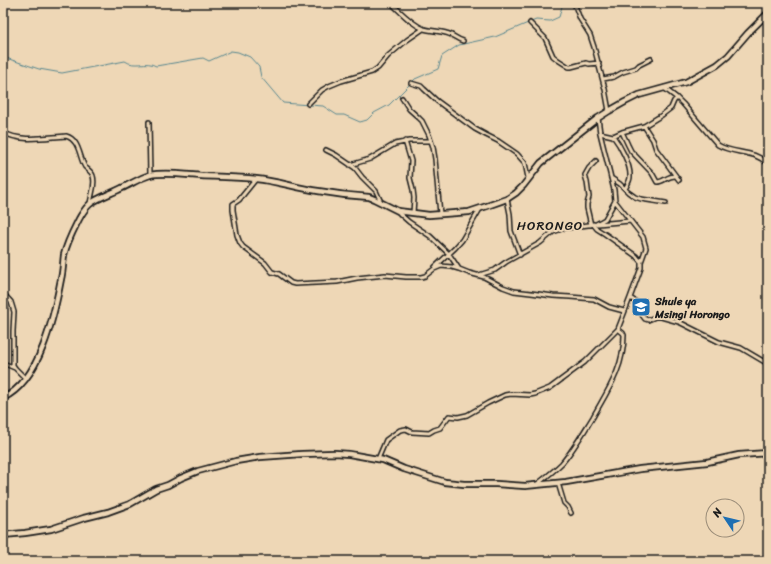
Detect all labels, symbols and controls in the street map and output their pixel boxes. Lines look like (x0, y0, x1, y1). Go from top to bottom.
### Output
district label: HORONGO (517, 214, 583, 237)
place label: Shule ya Msingi Horongo (654, 292, 730, 324)
school or university icon: Shule ya Msingi Horongo (630, 296, 652, 318)
north arrow (705, 498, 745, 538)
text: N (707, 504, 727, 522)

